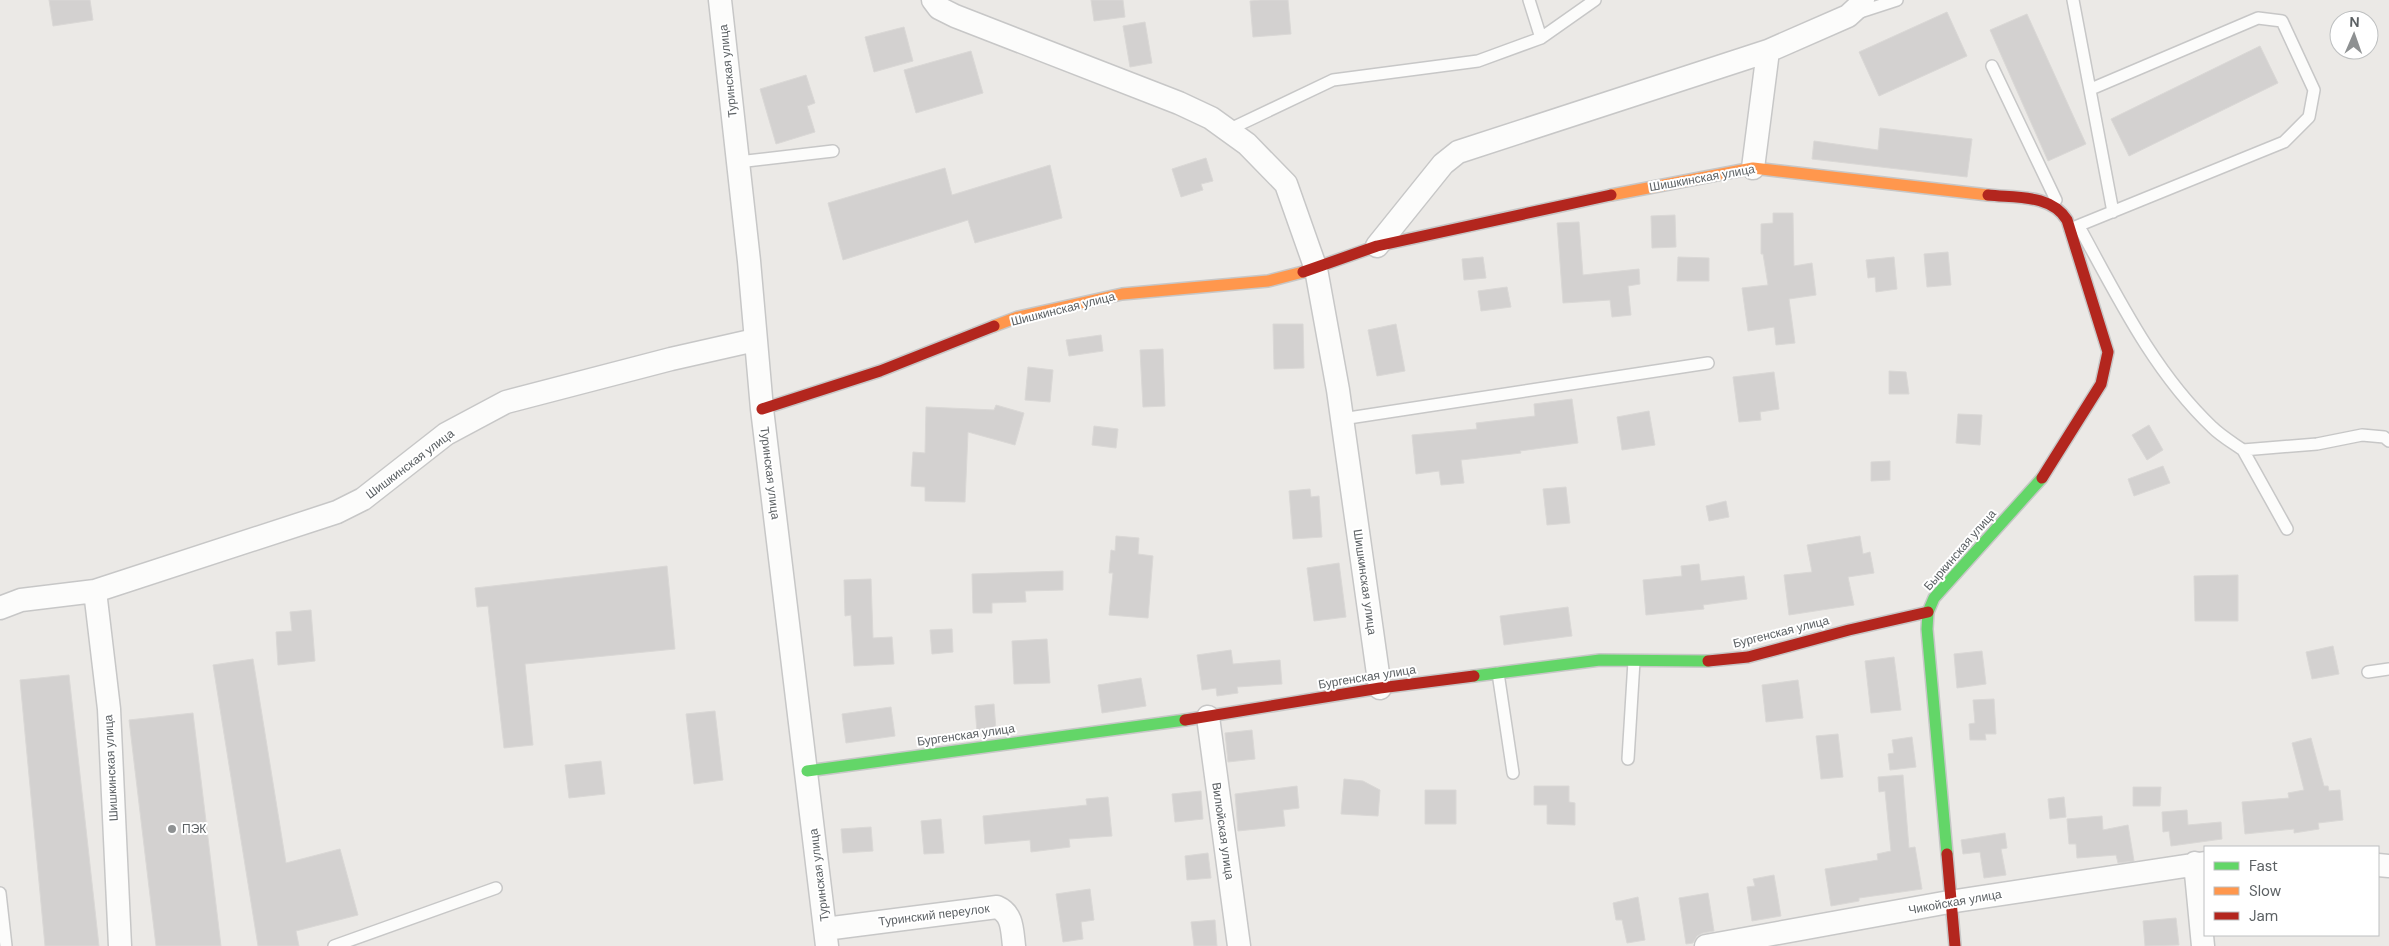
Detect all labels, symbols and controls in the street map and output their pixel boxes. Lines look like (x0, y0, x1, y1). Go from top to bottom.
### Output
north arrow (2329, 10, 2379, 60)
text: N (2349, 13, 2360, 31)
street label: Туринская улица (715, 23, 741, 118)
street label: Шишкинская улица (1648, 161, 1756, 195)
street label: Шишкинская улица (1009, 288, 1117, 330)
street label: Шишкинская улица (363, 425, 458, 503)
street label: Туринская улица (756, 426, 784, 521)
street label: Быркинская улица (1920, 506, 2000, 594)
street label: Шишкинская улица (1350, 528, 1380, 636)
street label: Бургенская улица (1731, 612, 1831, 652)
street label: Бургенская улица (1317, 661, 1417, 693)
street label: Шишкинская улица (100, 714, 122, 822)
street label: Бургенская улица (916, 720, 1016, 750)
street label: Вилюйская улица (1208, 781, 1238, 881)
place label: ПЭК (182, 821, 206, 837)
marker: ПЭК (166, 823, 178, 835)
street label: Туринская улица (805, 827, 833, 922)
legend (2204, 846, 2379, 936)
text: Fast (2249, 856, 2278, 876)
text: Slow (2249, 881, 2282, 901)
street label: Чикойская улица (1907, 886, 2003, 918)
street label: Туринский переулок (878, 900, 991, 930)
text: Jam (2249, 906, 2278, 926)

